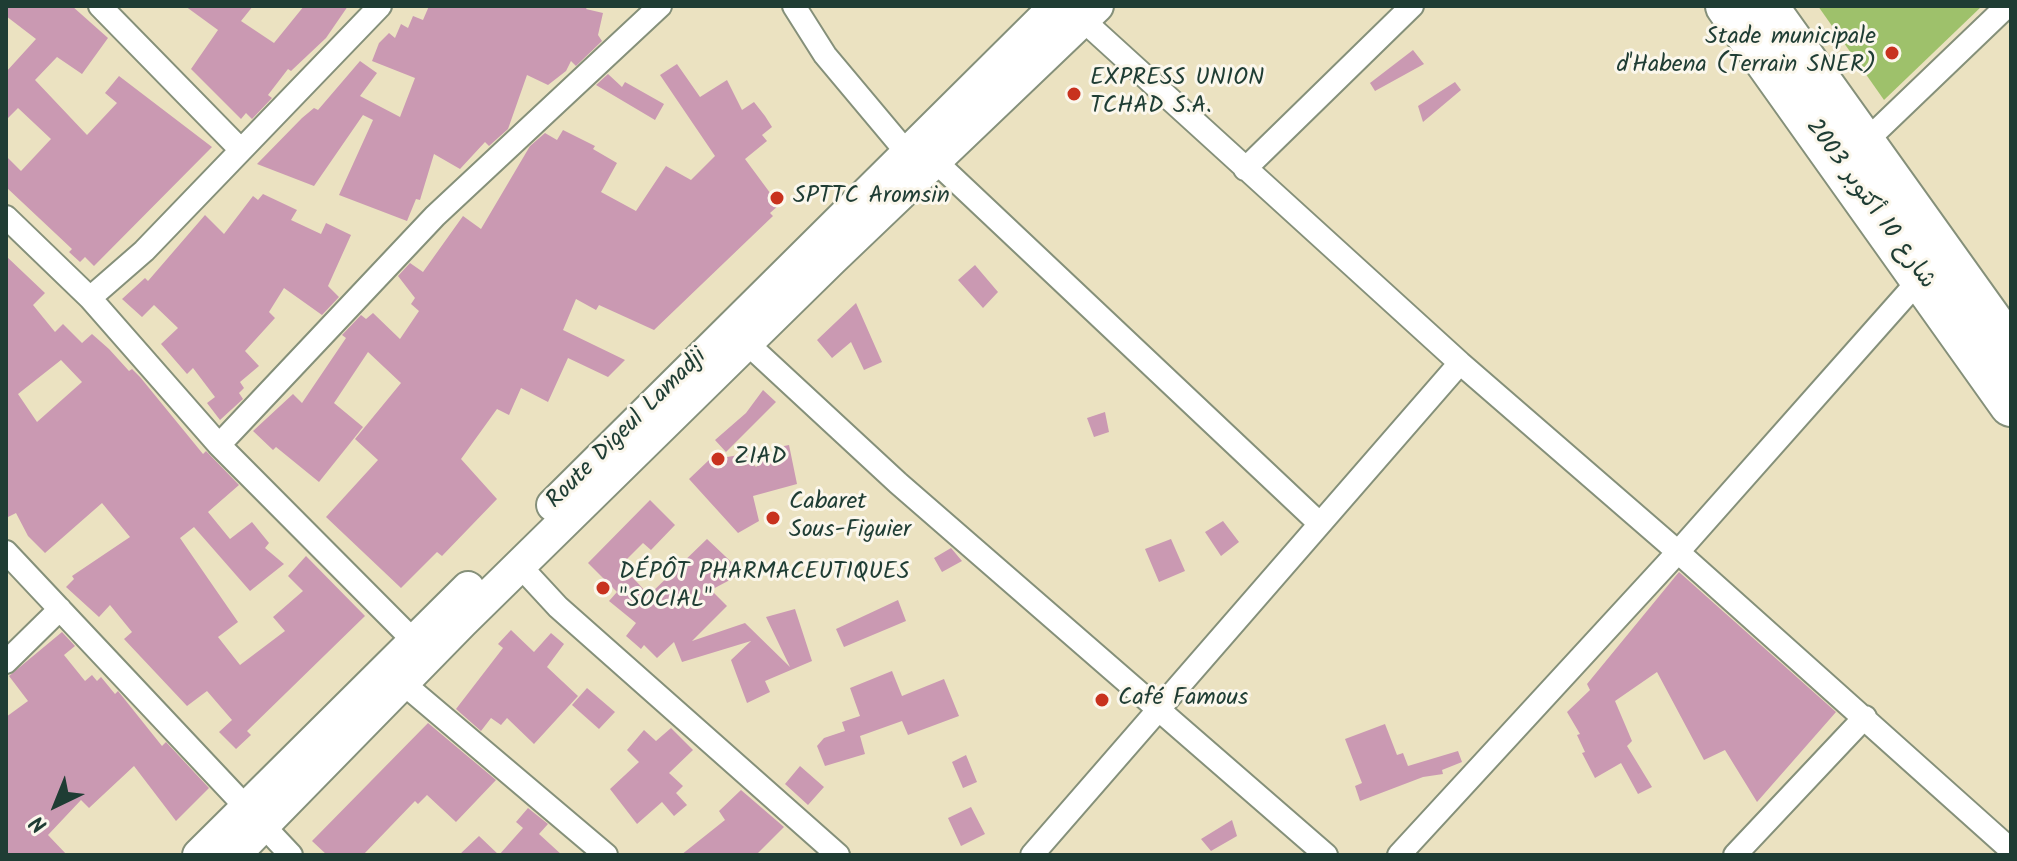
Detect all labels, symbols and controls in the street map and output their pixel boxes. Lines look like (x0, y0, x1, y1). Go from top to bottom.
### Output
place label: Stade municipale d'Habena (Terrain SNER) (1616, 25, 1876, 81)
marker: Stade municipale d'Habena (Terrain SNER) (1883, 44, 1901, 62)
place label: EXPRESS UNION TCHAD S.A. (1090, 66, 1264, 122)
marker: EXPRESS UNION TCHAD S.A. (1065, 85, 1083, 103)
street label: شارع 10 أكتوبر 2003 (1798, 114, 1940, 296)
place label: SPTTC Aromsin (793, 184, 950, 212)
marker: SPTTC Aromsin (768, 189, 786, 207)
street label: Route Digeul Lamadji (542, 344, 714, 516)
place label: ZIAD (734, 445, 786, 473)
marker: ZIAD (709, 450, 727, 468)
place label: Cabaret Sous-Figuier (789, 490, 911, 546)
marker: Cabaret Sous-Figuier (764, 509, 782, 527)
place label: DÉPÔT PHARMACEUTIQUES "SOCIAL" (619, 560, 910, 616)
marker: DÉPÔT PHARMACEUTIQUES "SOCIAL" (594, 579, 612, 597)
place label: Café Famous (1118, 686, 1248, 714)
marker: Café Famous (1093, 691, 1111, 709)
north arrow (16, 765, 96, 845)
text: N (22, 805, 56, 840)

